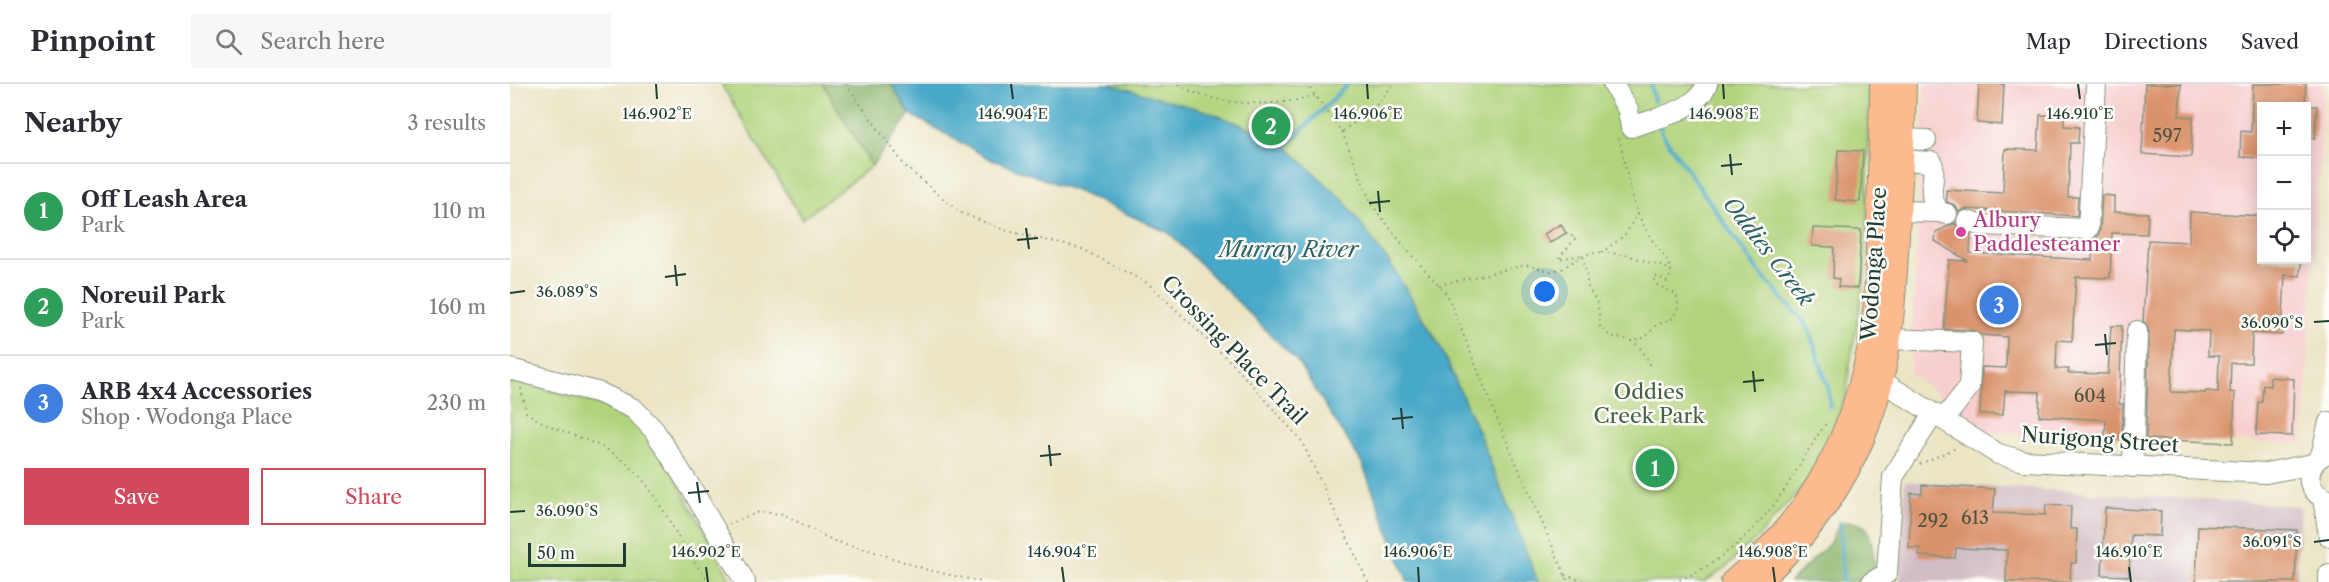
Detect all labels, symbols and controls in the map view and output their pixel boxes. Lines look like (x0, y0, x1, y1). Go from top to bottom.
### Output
search box (191, 14, 611, 68)
text: Pinpoint (30, 24, 155, 58)
icon: search (212, 25, 245, 58)
text: Search here (260, 28, 385, 55)
text: Map (2026, 29, 2071, 54)
text: Directions (2104, 29, 2208, 54)
text: Saved (2241, 29, 2299, 54)
map controls (2257, 102, 2311, 264)
button: + (2257, 102, 2311, 156)
text: 146.902°E (622, 104, 692, 123)
text: 146.904°E (978, 104, 1048, 123)
pin: 2 (1252, 104, 1290, 148)
text: 146.906°E (1333, 104, 1403, 123)
text: 146.908°E (1689, 104, 1759, 123)
text: 146.910°E (2046, 104, 2114, 123)
text: Nearby (24, 107, 122, 139)
text: 3 results (408, 111, 486, 135)
house number: 597 (2152, 125, 2182, 147)
button: − (2257, 156, 2311, 210)
text: Off Leash Area (81, 186, 247, 213)
street label: Wodonga Place (1856, 186, 1891, 343)
water label: Oddies Creek (1717, 191, 1820, 312)
text: 1 (39, 199, 48, 223)
text: 110 m (433, 199, 486, 223)
place label: Albury Paddlesteamer (1972, 207, 2121, 256)
button: locate (2257, 210, 2311, 264)
text: Park (81, 213, 124, 237)
marker: Albury Paddlesteamer (1954, 225, 1968, 239)
water label: Murray River (1216, 236, 1360, 263)
street label: Crossing Place Trail (1157, 270, 1312, 430)
your location (1530, 277, 1559, 306)
text: Noreuil Park (81, 282, 226, 309)
text: 36.089°S (536, 282, 598, 301)
pin: 3 (1980, 282, 2018, 328)
text: 2 (38, 295, 49, 319)
text: 160 m (429, 295, 486, 319)
text: Park (81, 309, 124, 333)
text: 36.090°S (2241, 313, 2303, 332)
text: ARB 4x4 Accessories (81, 378, 312, 405)
park label: Oddies Creek Park (1593, 379, 1705, 428)
house number: 604 (2074, 385, 2106, 407)
text: 3 (38, 391, 49, 415)
text: 230 m (427, 391, 486, 415)
text: Shop · Wodonga Place (81, 405, 293, 429)
street label: Nurigong Street (2020, 422, 2180, 458)
pin: 1 (1636, 446, 1674, 490)
button: Save (24, 468, 249, 525)
button: Share (261, 468, 486, 525)
text: 36.090°S (536, 501, 598, 520)
house number: 613 (1961, 507, 1989, 529)
house number: 292 (1917, 510, 1949, 532)
text: 36.091°S (2242, 532, 2302, 551)
scale bar (528, 540, 626, 568)
text: 146.902°E (671, 542, 741, 561)
text: 146.904°E (1027, 542, 1097, 561)
text: 146.906°E (1383, 542, 1453, 561)
text: 146.908°E (1738, 542, 1808, 561)
text: 146.910°E (2095, 542, 2163, 561)
text: 50 m (537, 543, 575, 563)

